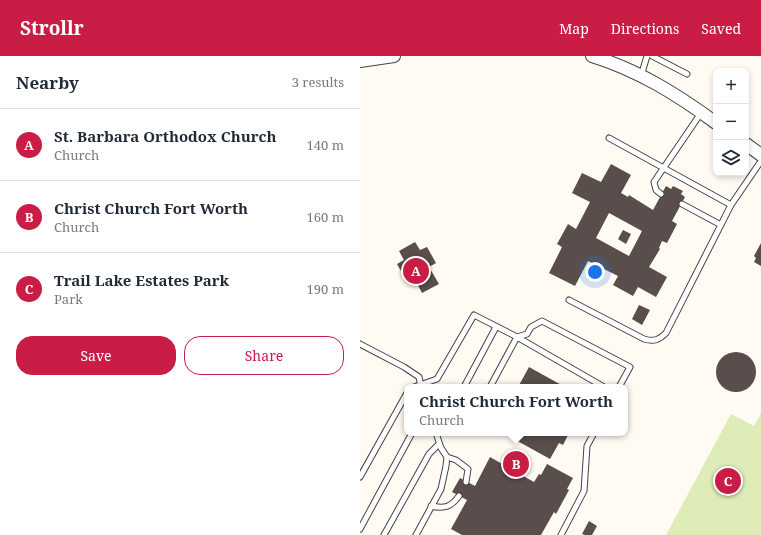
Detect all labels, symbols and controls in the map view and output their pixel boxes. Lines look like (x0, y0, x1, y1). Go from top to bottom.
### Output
text: Strollr (20, 15, 84, 41)
text: Map (559, 19, 589, 38)
text: Directions (611, 19, 679, 38)
text: Saved (701, 19, 741, 38)
map controls (713, 68, 749, 176)
button: + (713, 68, 749, 104)
text: Nearby (16, 71, 79, 94)
text: 3 results (292, 73, 344, 91)
button: − (713, 104, 749, 140)
text: St. Barbara Orthodox Church (54, 126, 276, 146)
text: A (24, 136, 34, 154)
text: 140 m (307, 136, 344, 154)
button: layers (713, 140, 749, 176)
text: Church (54, 146, 99, 164)
text: Christ Church Fort Worth (54, 198, 248, 218)
text: B (25, 208, 33, 226)
text: 160 m (307, 208, 344, 226)
text: Church (54, 218, 99, 236)
pin: A (403, 256, 429, 286)
your location (585, 262, 605, 282)
text: Trail Lake Estates Park (54, 270, 229, 290)
text: C (25, 280, 33, 298)
text: 190 m (307, 280, 344, 298)
text: Park (54, 290, 83, 308)
button: Save (16, 336, 176, 375)
button: Share (184, 336, 344, 375)
popup (404, 384, 628, 436)
text: Christ Church Fort Worth (419, 391, 613, 411)
text: Church (419, 411, 464, 429)
pin: B (503, 449, 529, 479)
pin: C (715, 466, 741, 496)

